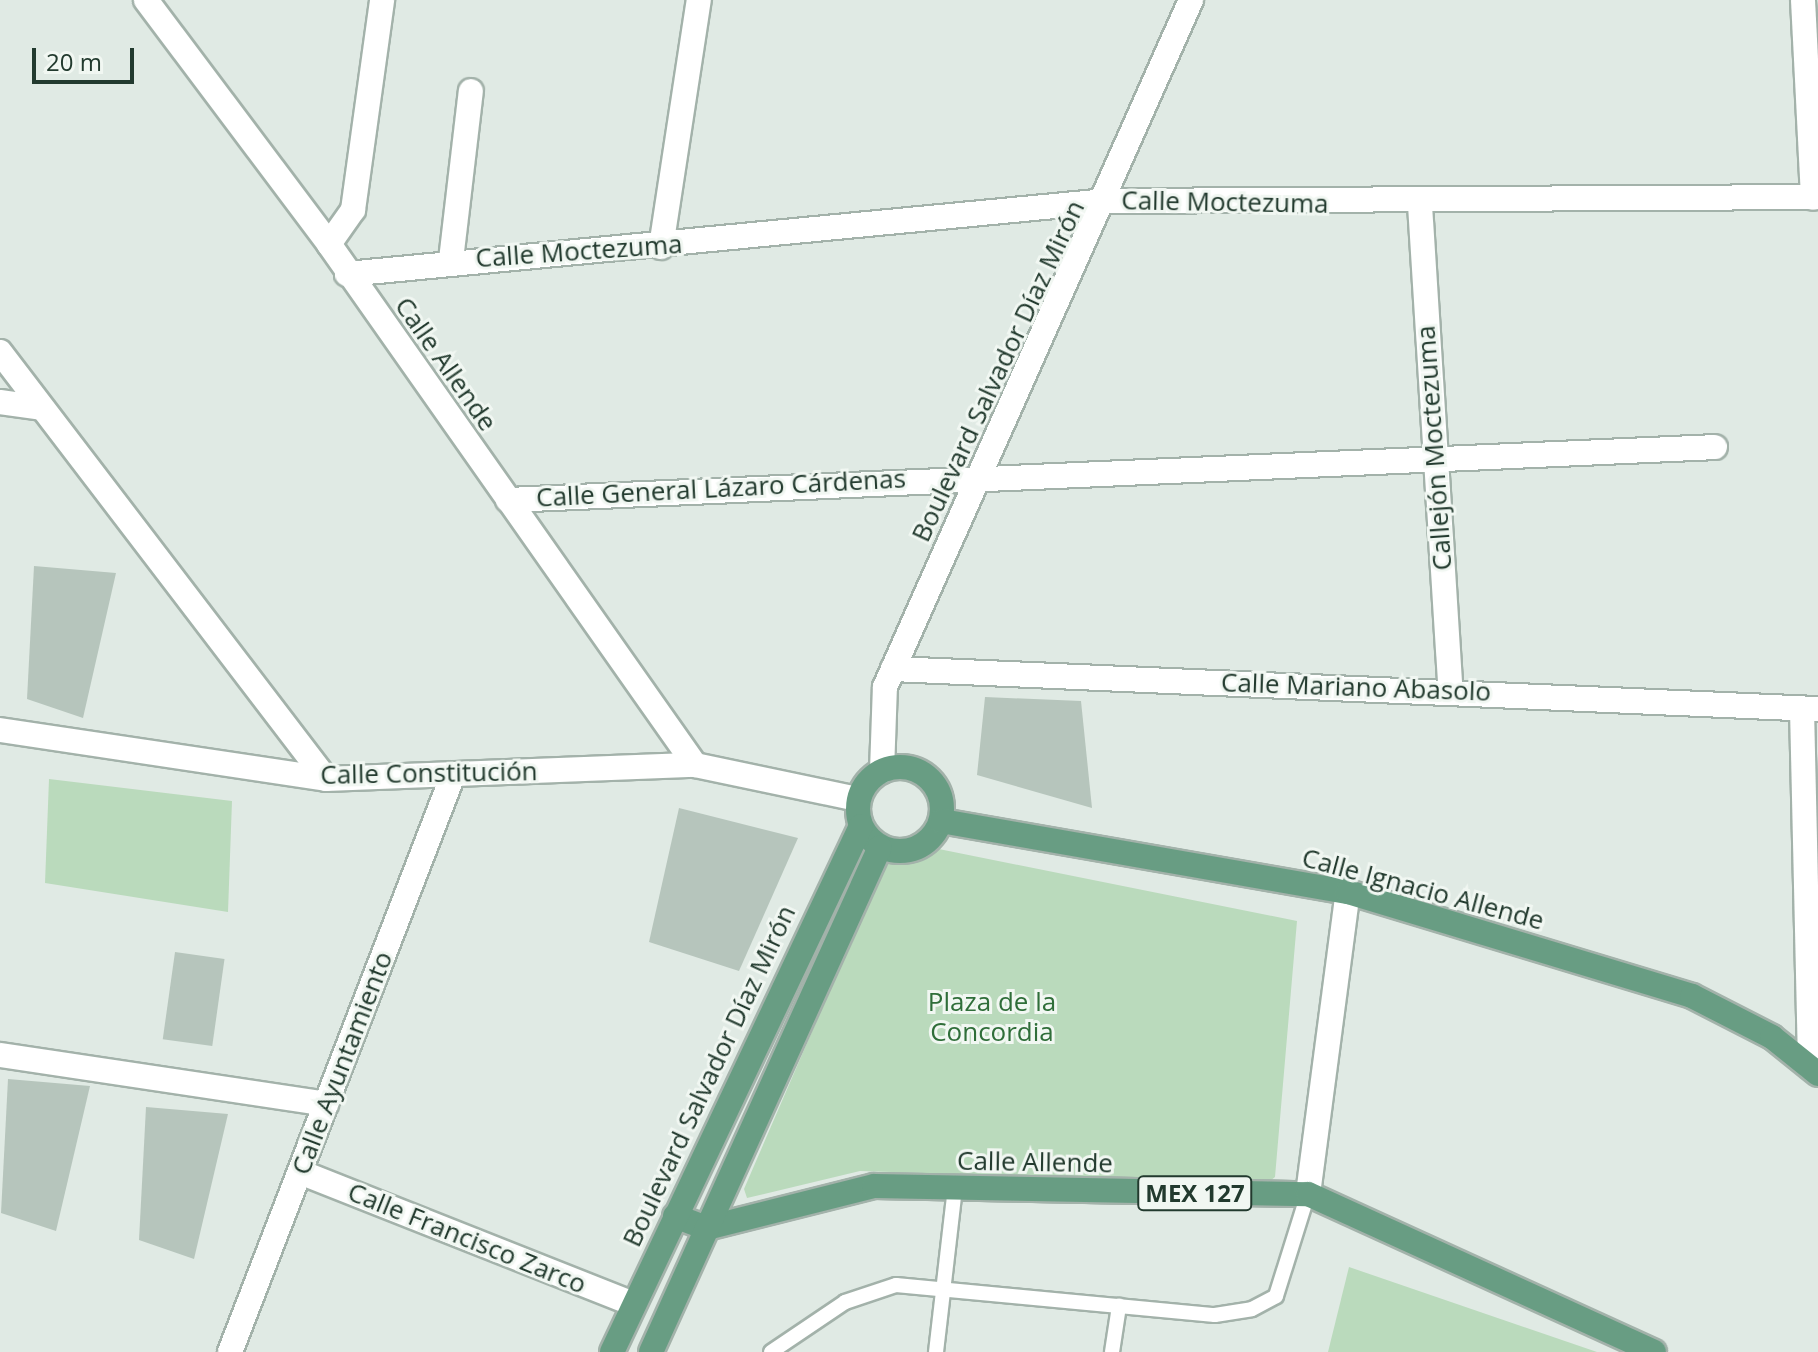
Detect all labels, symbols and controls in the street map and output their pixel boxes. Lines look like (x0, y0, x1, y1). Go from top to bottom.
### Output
scale bar (36, 32, 138, 82)
text: 20 m (46, 45, 102, 78)
street label: Calle Moctezuma (1121, 185, 1329, 219)
street label: Boulevard Salvador Díaz Mirón (905, 195, 1091, 547)
street label: Calle Moctezuma (475, 228, 683, 274)
street label: Calle Allende (389, 291, 503, 437)
street label: Callejón Moctezuma (1410, 324, 1458, 572)
street label: Calle General Lázaro Cárdenas (535, 463, 907, 513)
street label: Calle Mariano Abasolo (1220, 667, 1492, 707)
street label: Calle Constitución (320, 756, 538, 790)
street label: Calle Ignacio Allende (1299, 842, 1547, 936)
street label: Boulevard Salvador Díaz Mirón (616, 900, 802, 1252)
street label: Calle Ayuntamiento (285, 947, 399, 1179)
park label: Plaza de la Concordia (928, 986, 1056, 1048)
street label: Calle Allende (957, 1145, 1113, 1179)
road number: MEX 127 (1137, 1173, 1253, 1213)
street label: Calle Francisco Zarco (343, 1176, 591, 1300)

